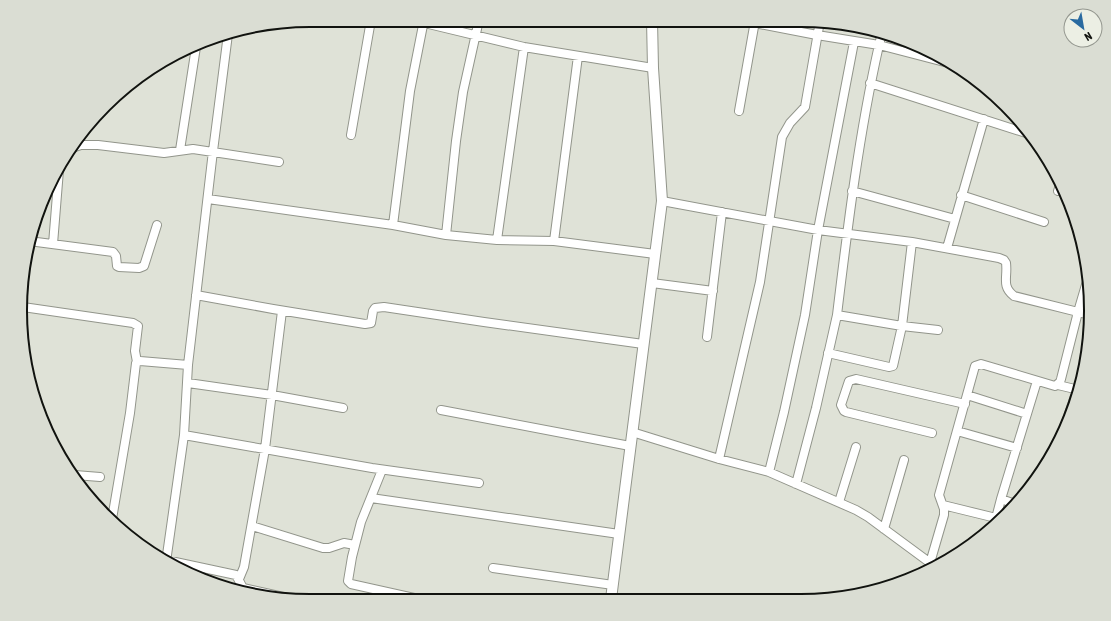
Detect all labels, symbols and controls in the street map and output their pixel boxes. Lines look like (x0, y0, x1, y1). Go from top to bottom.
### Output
north arrow (1063, 8, 1103, 48)
text: N (1082, 30, 1094, 43)

